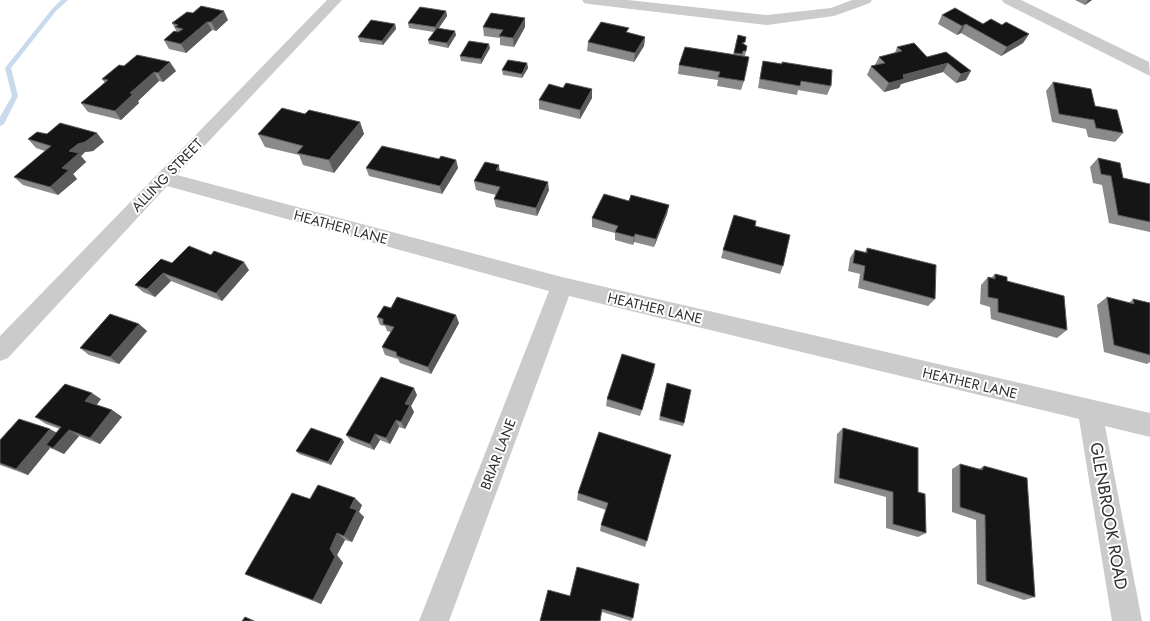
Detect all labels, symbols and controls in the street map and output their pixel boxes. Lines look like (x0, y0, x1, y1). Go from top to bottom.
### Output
street label: ALLING STREET (127, 133, 208, 216)
street label: HEATHER LANE (292, 205, 390, 249)
street label: HEATHER LANE (606, 287, 704, 329)
street label: HEATHER LANE (921, 362, 1019, 404)
street label: BRIAR LANE (475, 415, 521, 493)
street label: GLENBROOK ROAD (1084, 440, 1134, 592)

